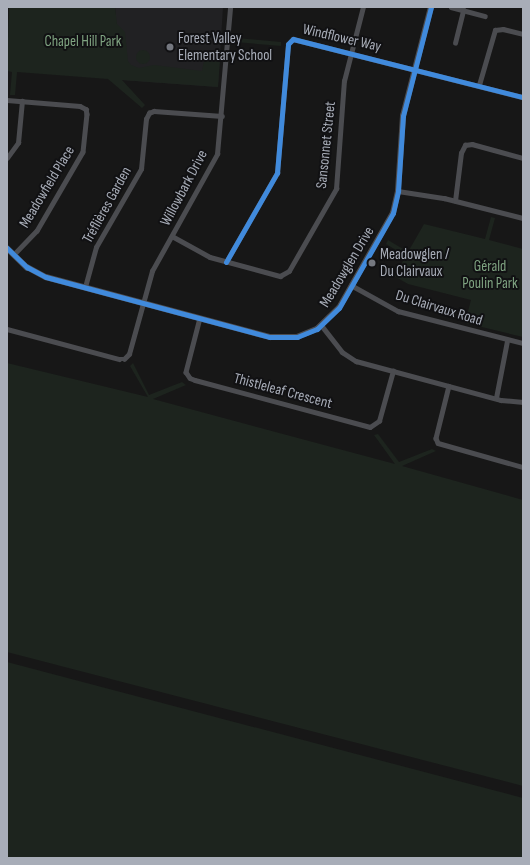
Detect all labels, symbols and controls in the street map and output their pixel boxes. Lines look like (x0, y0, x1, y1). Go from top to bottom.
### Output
street label: Windflower Way (301, 20, 383, 56)
place label: Forest Valley Elementary School (178, 29, 272, 64)
park label: Chapel Hill Park (44, 33, 122, 51)
marker: Forest Valley Elementary School (165, 42, 175, 52)
street label: Sansonnet Street (312, 100, 340, 190)
street label: Meadowfield Place (15, 143, 79, 231)
street label: Willowbark Drive (156, 147, 212, 229)
street label: Tréflières Garden (79, 164, 135, 246)
street label: Meadowglen Drive (316, 223, 378, 311)
place label: Meadowglen / Du Clairvaux (380, 245, 449, 280)
park label: Gérald Poulin Park (462, 257, 518, 292)
marker: Meadowglen / Du Clairvaux (367, 258, 377, 268)
street label: Du Clairvaux Road (393, 286, 485, 330)
street label: Thistleleaf Crescent (232, 369, 334, 413)

